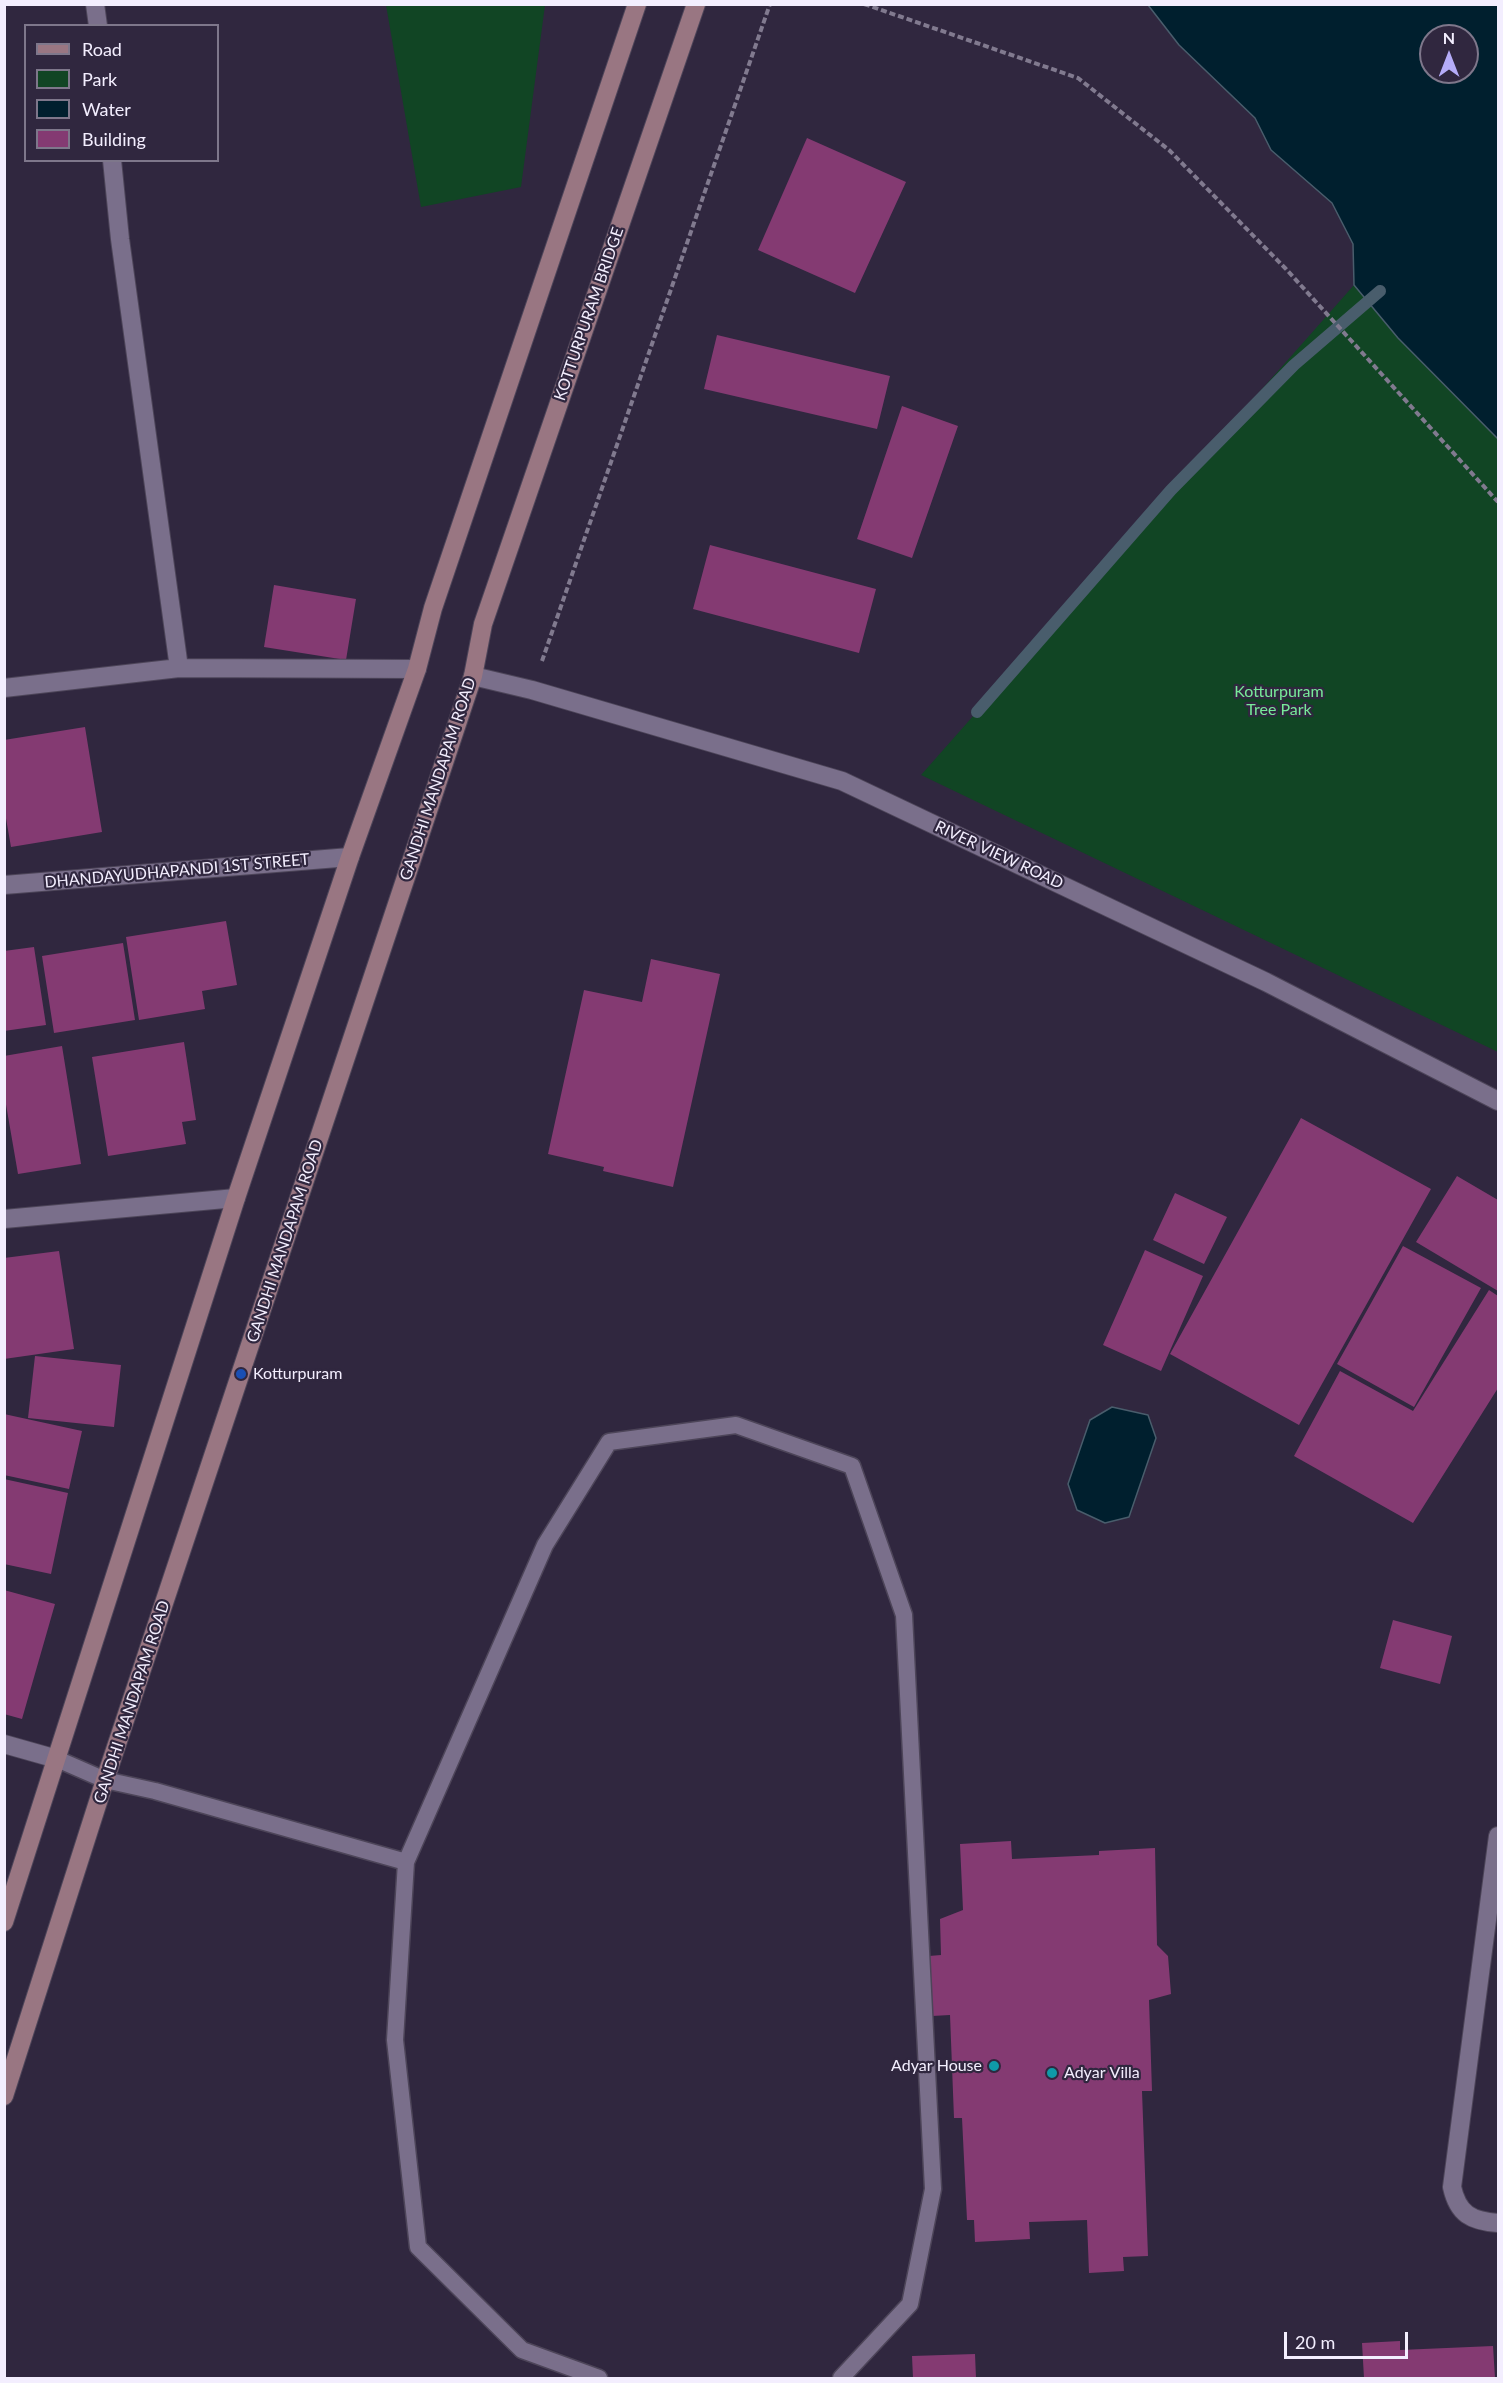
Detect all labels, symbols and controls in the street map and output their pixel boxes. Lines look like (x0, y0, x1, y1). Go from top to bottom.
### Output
legend (24, 24, 219, 162)
north arrow (1419, 24, 1479, 84)
text: N (1443, 28, 1455, 47)
text: Road (82, 38, 122, 60)
text: Park (82, 68, 117, 90)
text: Water (82, 98, 131, 120)
text: Building (82, 128, 146, 150)
street label: KOTTURPURAM BRIDGE (550, 225, 628, 403)
street label: GANDHI MANDAPAM ROAD (396, 675, 480, 883)
park label: Kotturpuram Tree Park (1234, 682, 1324, 720)
street label: RIVER VIEW ROAD (932, 817, 1066, 893)
street label: DHANDAYUDHAPANDI 1ST STREET (44, 850, 310, 892)
street label: GANDHI MANDAPAM ROAD (243, 1137, 327, 1345)
place label: Kotturpuram (253, 1364, 342, 1384)
marker: Kotturpuram (234, 1367, 248, 1381)
street label: GANDHI MANDAPAM ROAD (90, 1598, 174, 1806)
place label: Adyar House (891, 2056, 982, 2076)
marker: Adyar House (987, 2059, 1001, 2073)
place label: Adyar Villa (1064, 2063, 1140, 2083)
marker: Adyar Villa (1045, 2066, 1059, 2080)
scale bar (1287, 2320, 1412, 2358)
text: 20 m (1295, 2331, 1335, 2353)

